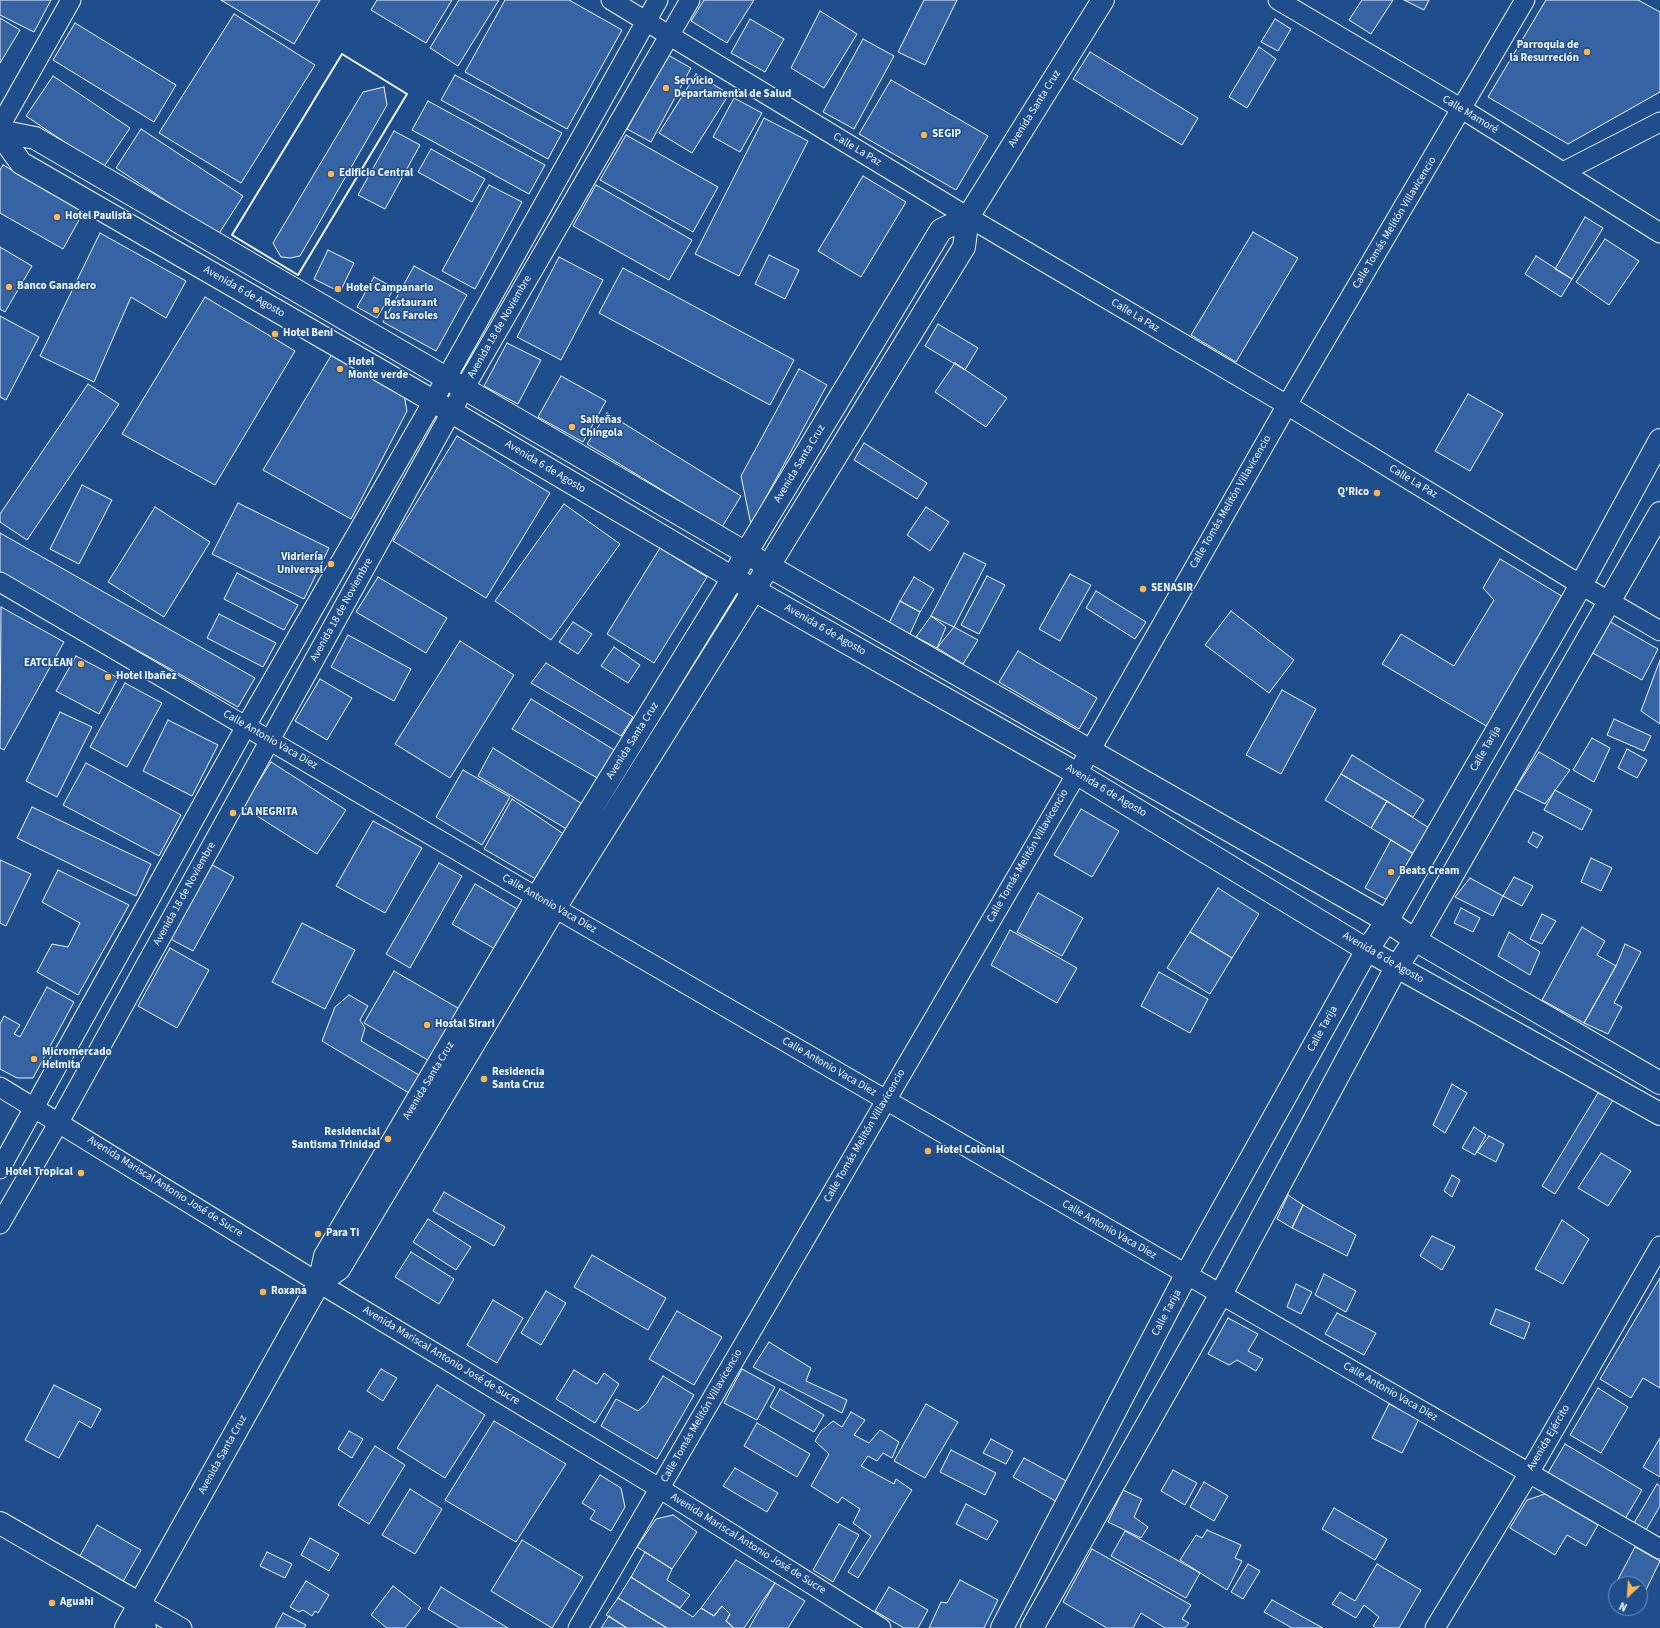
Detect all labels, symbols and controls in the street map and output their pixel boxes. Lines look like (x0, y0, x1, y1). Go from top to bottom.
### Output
place label: Parroquia de la Resurreción (1509, 39, 1579, 65)
marker: Parroquia de la Resurreción (1582, 47, 1592, 57)
street label: Avenida Santa Cruz (1006, 68, 1064, 150)
place label: Servicio Departamental de Salud (674, 75, 791, 101)
marker: Servicio Departamental de Salud (661, 83, 671, 93)
street label: Calle Mamoré (1440, 93, 1500, 137)
place label: SEGIP (932, 128, 961, 142)
street label: Calle La Paz (830, 130, 884, 170)
marker: SEGIP (919, 130, 929, 140)
street label: Calle Tomás Melitón Villavicencio (1350, 155, 1440, 291)
place label: Edificio Central (339, 167, 413, 181)
marker: Edificio Central (326, 169, 336, 179)
place label: Hotel Paulista (65, 210, 132, 224)
marker: Hotel Paulista (52, 212, 62, 222)
street label: Avenida 6 de Agosto (201, 263, 287, 321)
street label: Avenida 18 de Noviembre (465, 273, 535, 381)
place label: Banco Ganadero (17, 280, 96, 294)
marker: Banco Ganadero (4, 282, 14, 292)
place label: Hotel Campanario (346, 282, 433, 296)
marker: Hotel Campanario (333, 284, 343, 294)
street label: Calle La Paz (1108, 296, 1162, 336)
place label: Restaurant Los Faroles (384, 297, 438, 323)
marker: Restaurant Los Faroles (371, 305, 381, 315)
place label: Hotel Beni (283, 327, 333, 341)
marker: Hotel Beni (270, 329, 280, 339)
place label: Hotel Monte verde (348, 356, 408, 382)
marker: Hotel Monte verde (335, 364, 345, 374)
place label: Salteñas Chingola (580, 414, 623, 440)
marker: Salteñas Chingola (567, 422, 577, 432)
street label: Avenida Santa Cruz (772, 423, 828, 505)
street label: Calle Tomás Melitón Villavicencio (1187, 433, 1275, 571)
street label: Avenida 6 de Agosto (502, 438, 588, 496)
street label: Calle La Paz (1386, 462, 1440, 502)
place label: Q'Rico (1337, 486, 1369, 500)
marker: Q'Rico (1372, 488, 1382, 498)
place label: Vidriería Universal (277, 551, 323, 577)
street label: Avenida 18 de Noviembre (308, 556, 376, 664)
marker: Vidriería Universal (326, 559, 336, 569)
place label: SENASIR (1151, 582, 1193, 596)
marker: SENASIR (1138, 584, 1148, 594)
street label: Avenida 6 de Agosto (782, 601, 868, 659)
place label: EATCLEAN (24, 657, 73, 671)
marker: EATCLEAN (76, 659, 86, 669)
place label: Hotel Ibañez (116, 670, 177, 684)
marker: Hotel Ibañez (103, 672, 113, 682)
street label: Avenida Santa Cruz (604, 700, 662, 782)
street label: Calle Antonio Vaca Diez (220, 708, 320, 772)
street label: Calle Tarija (1468, 724, 1504, 774)
street label: Avenida 6 de Agosto (1063, 762, 1149, 820)
street label: Calle Tomás Melitón Villavicencio (984, 787, 1072, 925)
place label: LA NEGRITA (241, 806, 298, 820)
marker: LA NEGRITA (228, 808, 238, 818)
street label: Avenida 18 de Noviembre (151, 840, 219, 948)
place label: Beats Cream (1399, 865, 1459, 879)
marker: Beats Cream (1386, 867, 1396, 877)
street label: Calle Antonio Vaca Diez (499, 872, 599, 936)
street label: Avenida 6 de Agosto (1340, 929, 1426, 987)
street label: Calle Tarija (1305, 1004, 1341, 1054)
place label: Hostal Sirari (435, 1018, 495, 1032)
marker: Hostal Sirari (422, 1020, 432, 1030)
street label: Calle Antonio Vaca Diez (779, 1035, 879, 1099)
street label: Avenida Santa Cruz (401, 1040, 457, 1122)
place label: Micromercado Helmita (42, 1046, 112, 1072)
marker: Micromercado Helmita (29, 1054, 39, 1064)
place label: Residencia Santa Cruz (492, 1066, 545, 1092)
street label: Calle Tomás Melitón Villavicencio (821, 1067, 909, 1205)
marker: Residencia Santa Cruz (479, 1074, 489, 1084)
place label: Residencial Santisma Trinidad (291, 1126, 380, 1152)
street label: Avenida Mariscal Antonio José de Sucre (85, 1133, 245, 1241)
marker: Residencial Santisma Trinidad (383, 1134, 393, 1144)
place label: Hotel Colonial (936, 1144, 1004, 1158)
marker: Hotel Colonial (923, 1146, 933, 1156)
place label: Hotel Tropical (5, 1166, 73, 1180)
marker: Hotel Tropical (76, 1168, 86, 1178)
street label: Calle Antonio Vaca Diez (1059, 1198, 1159, 1262)
place label: Para Ti (326, 1227, 359, 1241)
marker: Para Ti (313, 1229, 323, 1239)
place label: Roxana (271, 1285, 307, 1299)
marker: Roxana (258, 1287, 268, 1297)
street label: Calle Tarija (1149, 1288, 1185, 1338)
street label: Avenida Mariscal Antonio José de Sucre (360, 1304, 522, 1408)
street label: Calle Tomás Melitón Villavicencio (658, 1347, 746, 1485)
street label: Calle Antonio Vaca Diez (1340, 1360, 1440, 1424)
street label: Avenida Ejército (1525, 1403, 1573, 1473)
street label: Avenida Santa Cruz (196, 1413, 250, 1497)
street label: Avenida Mariscal Antonio José de Sucre (668, 1490, 828, 1598)
north arrow (1608, 1576, 1648, 1616)
place label: Aguahi (60, 1596, 94, 1610)
marker: Aguahi (47, 1598, 57, 1608)
text: N (1617, 1598, 1630, 1615)

